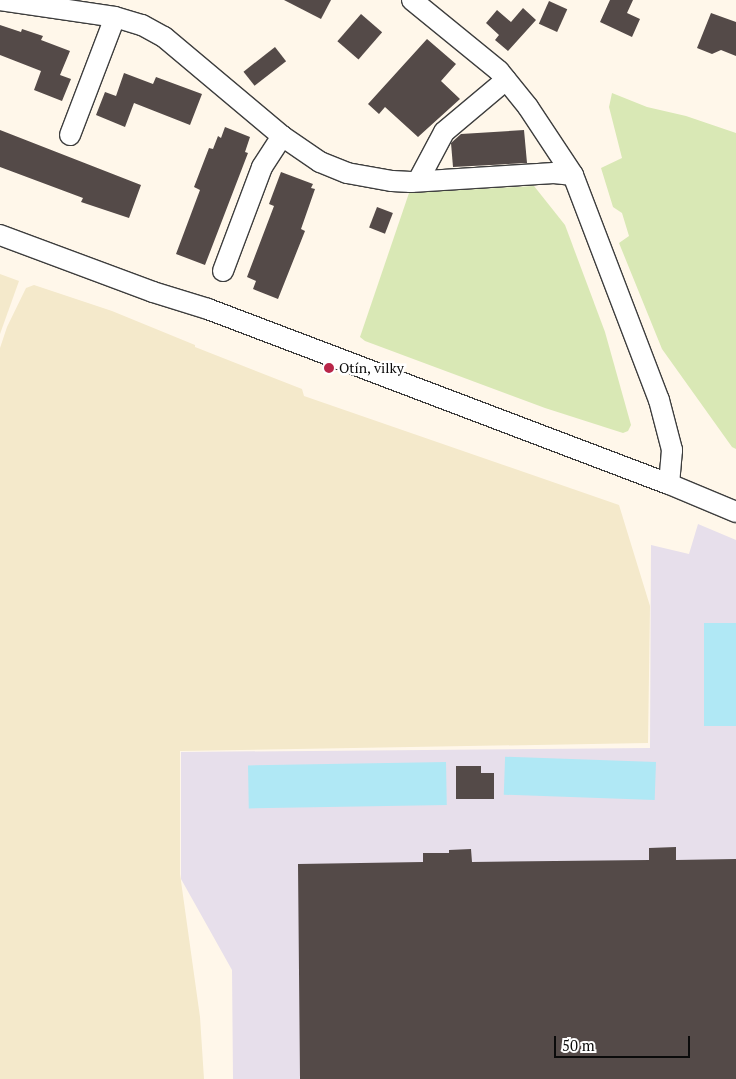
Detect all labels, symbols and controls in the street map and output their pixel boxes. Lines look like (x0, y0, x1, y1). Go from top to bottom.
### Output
place label: Otín, vilky (339, 360, 404, 376)
marker: Otín, vilky (323, 362, 335, 374)
scale bar (556, 1026, 692, 1058)
text: 50 m (562, 1035, 595, 1055)

